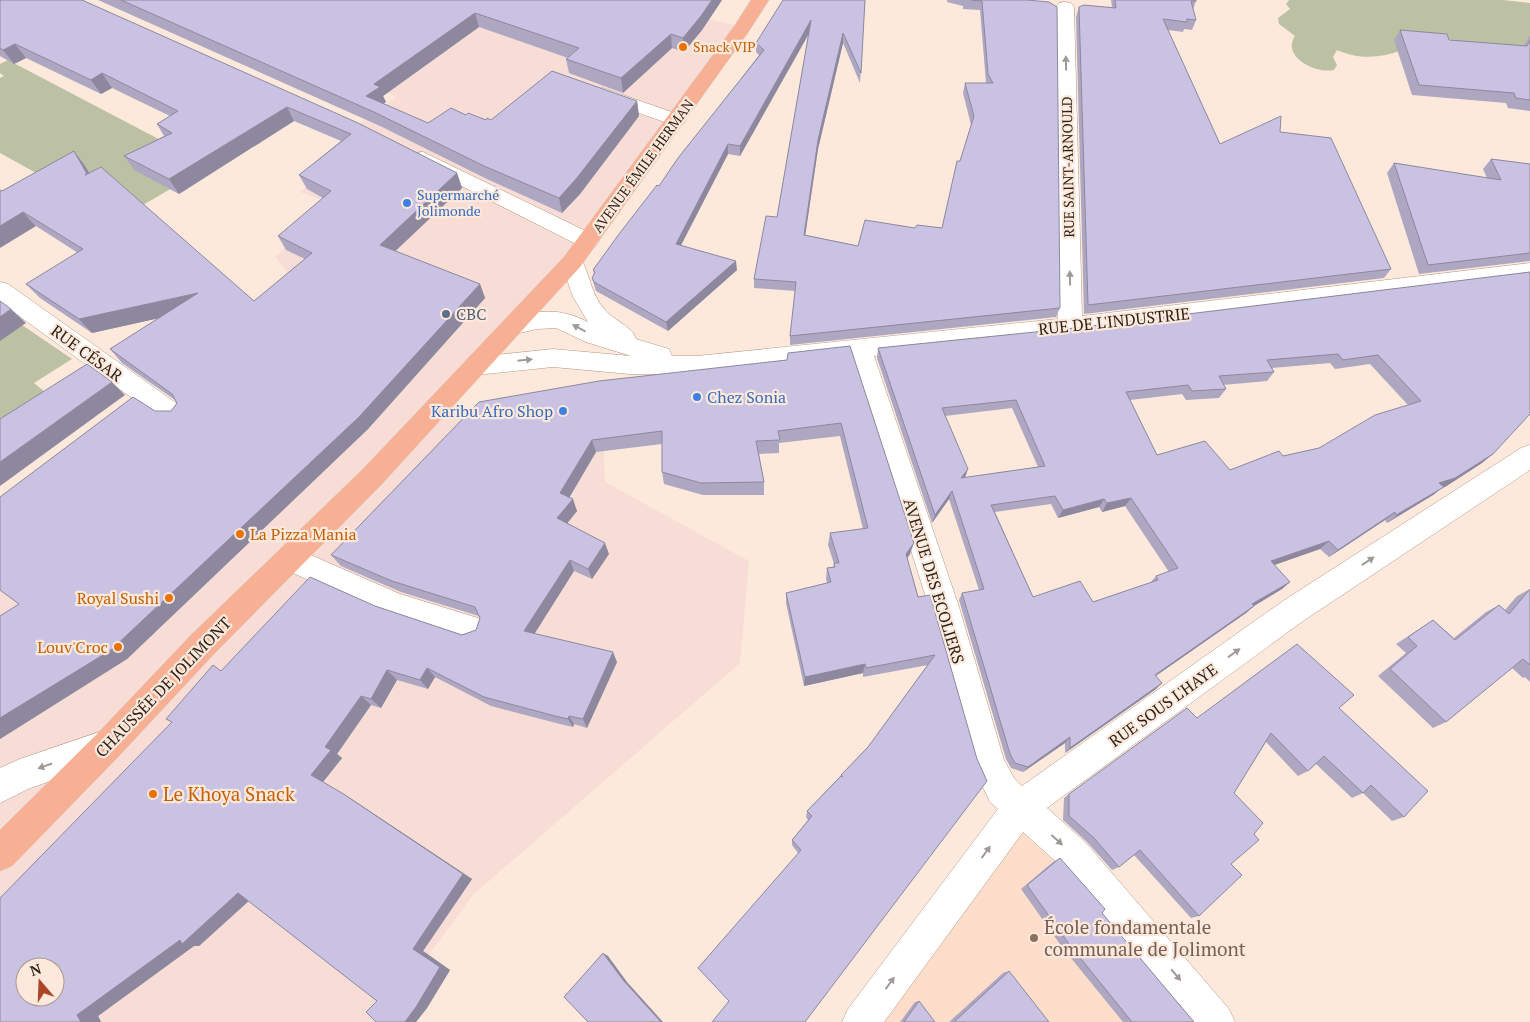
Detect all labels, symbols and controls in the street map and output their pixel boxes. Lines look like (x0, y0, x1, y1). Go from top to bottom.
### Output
place label: Snack VIP (693, 37, 755, 56)
marker: Snack VIP (677, 41, 689, 53)
one-way arrow (1062, 54, 1070, 70)
street label: AVENUE ÉMILE HERMAN (588, 95, 698, 236)
street label: RUE SAINT-ARNOULD (1057, 96, 1078, 238)
place label: Supermarché Jolimonde (417, 185, 499, 220)
marker: Supermarché Jolimonde (401, 197, 413, 209)
one-way arrow (1065, 269, 1073, 285)
street label: RUE DE L'INDUSTRIE (1037, 302, 1191, 340)
place label: CBC (456, 303, 486, 325)
marker: CBC (440, 308, 452, 320)
street label: RUE CÉSAR (47, 320, 128, 387)
one-way arrow (572, 324, 586, 332)
one-way arrow (517, 356, 533, 364)
place label: Chez Sonia (707, 386, 786, 408)
marker: Chez Sonia (691, 391, 703, 403)
place label: Karibu Afro Shop (431, 400, 553, 422)
marker: Karibu Afro Shop (557, 405, 569, 417)
street label: AVENUE DES ECOLIERS (898, 496, 970, 666)
place label: La Pizza Mania (250, 523, 357, 545)
marker: La Pizza Mania (234, 528, 246, 540)
one-way arrow (1362, 557, 1375, 566)
place label: Royal Sushi (77, 587, 159, 609)
marker: Royal Sushi (163, 592, 175, 604)
street label: CHAUSSÉE DE JOLIMONT (90, 612, 236, 762)
place label: Louv'Croc (37, 636, 108, 658)
marker: Louv'Croc (112, 641, 124, 653)
one-way arrow (1227, 648, 1241, 658)
street label: RUE SOUS L'HAYE (1104, 658, 1222, 752)
one-way arrow (38, 763, 53, 770)
place label: Le Khoya Snack (163, 781, 295, 806)
marker: Le Khoya Snack (147, 788, 159, 800)
one-way arrow (1051, 834, 1064, 845)
one-way arrow (981, 845, 991, 859)
place label: École fondamentale communale de Jolimont (1044, 914, 1246, 961)
marker: École fondamentale communale de Jolimont (1028, 932, 1040, 944)
north arrow (15, 957, 65, 1007)
text: N (27, 958, 44, 980)
one-way arrow (1170, 968, 1181, 981)
one-way arrow (884, 977, 895, 990)

